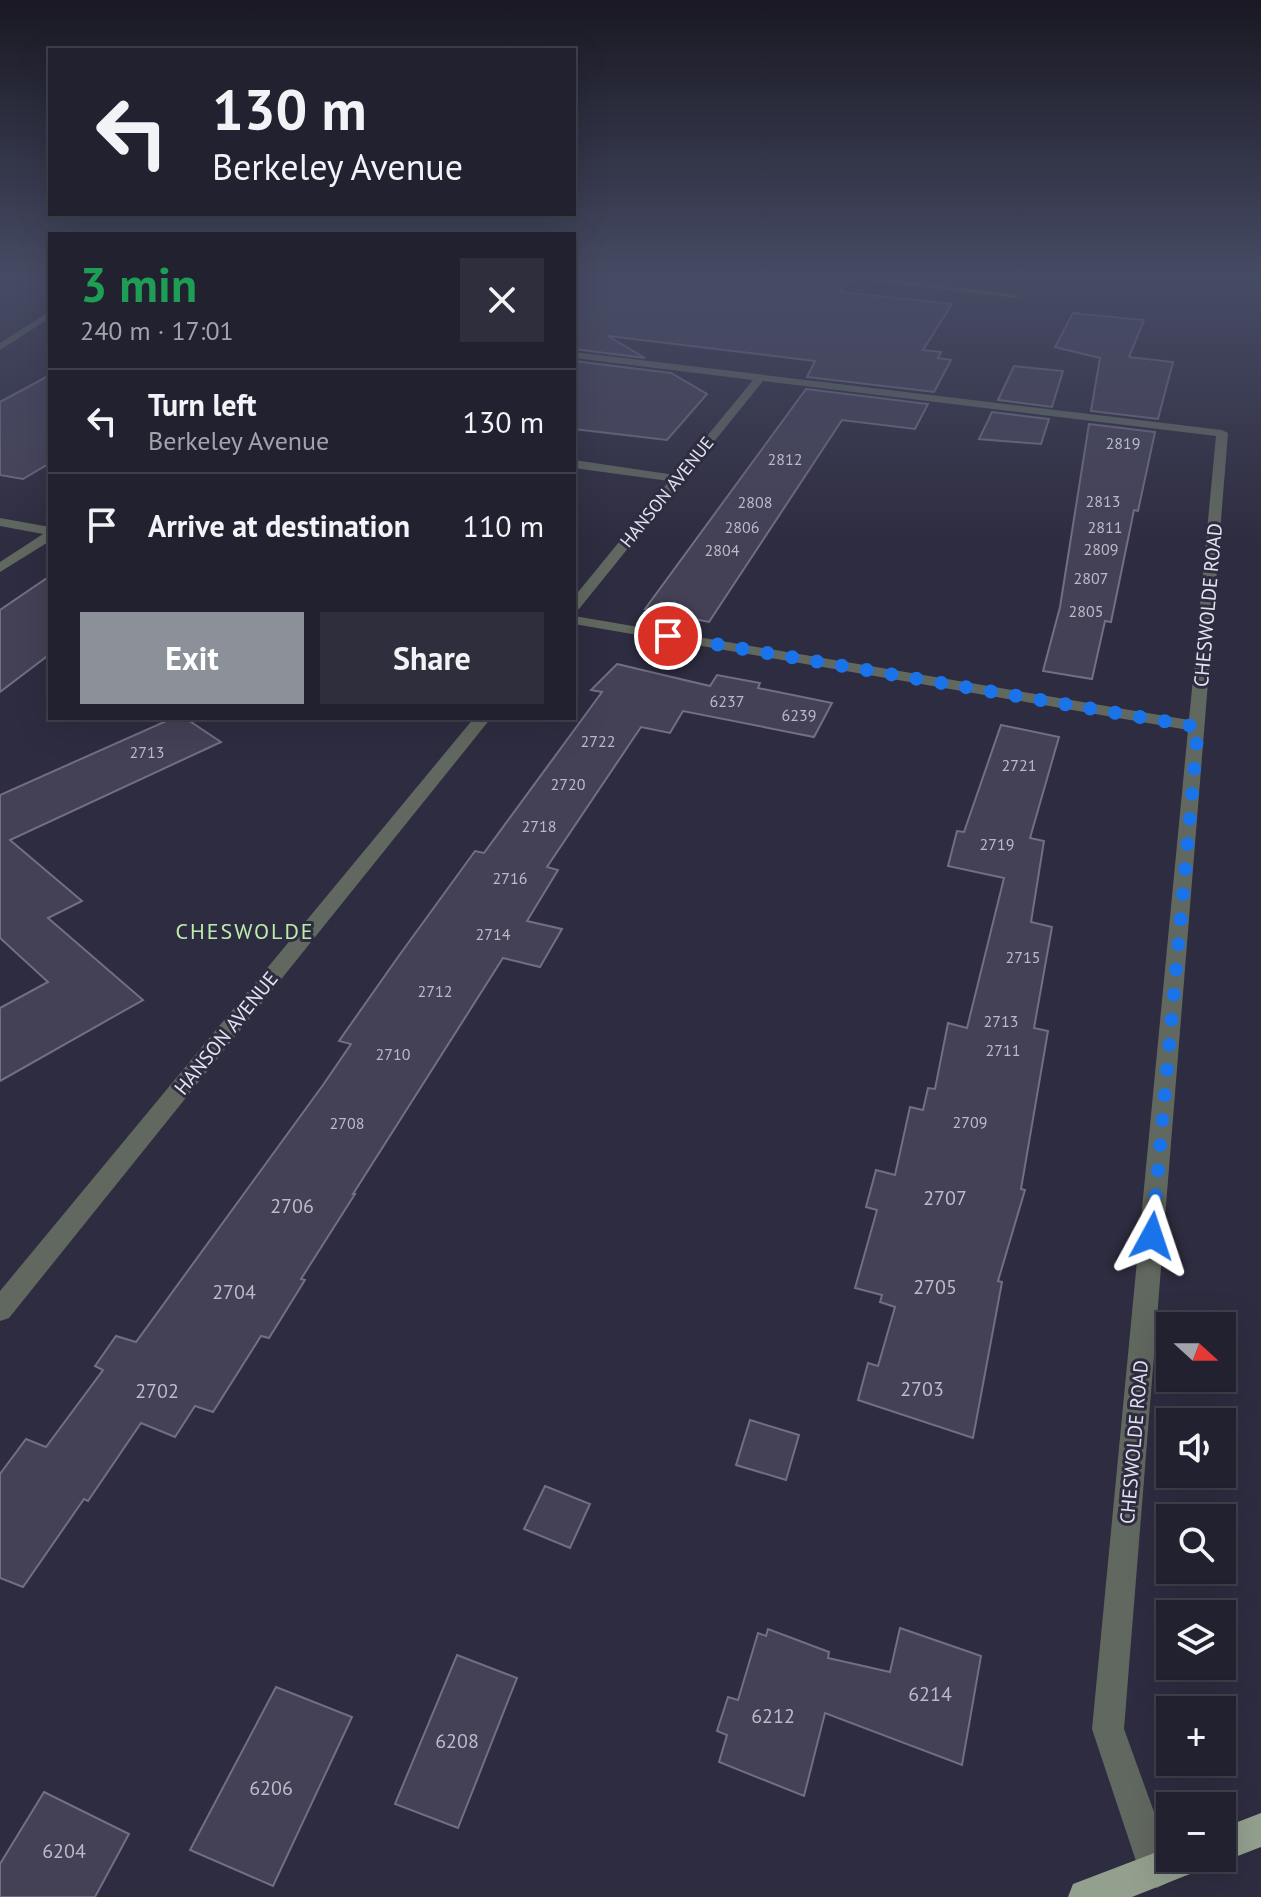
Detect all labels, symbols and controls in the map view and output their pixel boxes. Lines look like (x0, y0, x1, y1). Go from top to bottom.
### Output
text: 130 m (212, 73, 367, 145)
icon: left (80, 80, 184, 184)
text: Berkeley Avenue (212, 143, 463, 190)
text: 3 min (80, 253, 197, 315)
button: close (460, 258, 544, 342)
text: 240 m · 17:01 (80, 314, 234, 347)
text: Turn left (148, 385, 256, 424)
icon: left (80, 399, 124, 443)
text: 130 m (463, 402, 544, 441)
text: Berkeley Avenue (148, 424, 329, 457)
street label: HANSON AVENUE (615, 432, 718, 552)
house number: 2819 (1106, 433, 1140, 453)
house number: 2812 (768, 449, 802, 469)
house number: 2813 (1086, 491, 1120, 511)
house number: 2808 (738, 492, 772, 512)
icon: arrive (80, 503, 124, 547)
text: Arrive at destination (148, 506, 410, 545)
text: 110 m (463, 506, 544, 545)
house number: 2806 (725, 517, 759, 537)
house number: 2811 (1088, 517, 1122, 537)
street label: CHESWOLDE ROAD (1188, 522, 1228, 688)
house number: 2809 (1084, 539, 1118, 559)
house number: 2804 (705, 540, 740, 560)
house number: 2807 (1074, 568, 1108, 588)
house number: 2805 (1069, 601, 1103, 621)
pin (634, 602, 702, 670)
button: Exit (80, 612, 304, 704)
button: Share (320, 612, 544, 704)
icon: arrive (646, 614, 690, 658)
house number: 6237 (710, 691, 744, 711)
house number: 6239 (782, 705, 816, 725)
house number: 2722 (581, 731, 615, 751)
house number: 2713 (130, 742, 164, 762)
house number: 2721 (1002, 755, 1036, 775)
house number: 2720 (551, 774, 586, 794)
house number: 2718 (522, 816, 556, 836)
house number: 2719 (980, 834, 1014, 854)
house number: 2716 (493, 868, 527, 888)
district label: CHESWOLDE (175, 917, 315, 945)
house number: 2714 (476, 924, 511, 944)
house number: 2715 (1006, 947, 1040, 967)
street label: HANSON AVENUE (168, 966, 284, 1100)
house number: 2712 (418, 981, 452, 1001)
house number: 2713 (984, 1011, 1018, 1031)
house number: 2711 (986, 1040, 1020, 1060)
house number: 2710 (376, 1044, 411, 1064)
house number: 2709 (953, 1112, 987, 1132)
house number: 2708 (330, 1113, 364, 1133)
house number: 2707 (923, 1185, 967, 1211)
house number: 2706 (270, 1193, 314, 1219)
position arrow (1110, 1194, 1194, 1278)
house number: 2705 (913, 1274, 957, 1300)
house number: 2704 (212, 1279, 256, 1305)
north arrow (1156, 1312, 1236, 1392)
map controls (1156, 1312, 1236, 1872)
street label: CHESWOLDE ROAD (1114, 1359, 1154, 1525)
house number: 2703 (900, 1376, 944, 1402)
house number: 2702 (135, 1378, 179, 1404)
button: sound (1156, 1408, 1236, 1488)
button: search (1156, 1504, 1236, 1584)
button: layers (1156, 1600, 1236, 1680)
house number: 6214 (908, 1681, 952, 1707)
button: + (1156, 1696, 1236, 1776)
house number: 6212 (751, 1703, 795, 1729)
house number: 6208 (435, 1728, 479, 1754)
house number: 6206 (249, 1775, 293, 1801)
button: − (1156, 1792, 1236, 1872)
house number: 6204 (42, 1838, 86, 1864)

